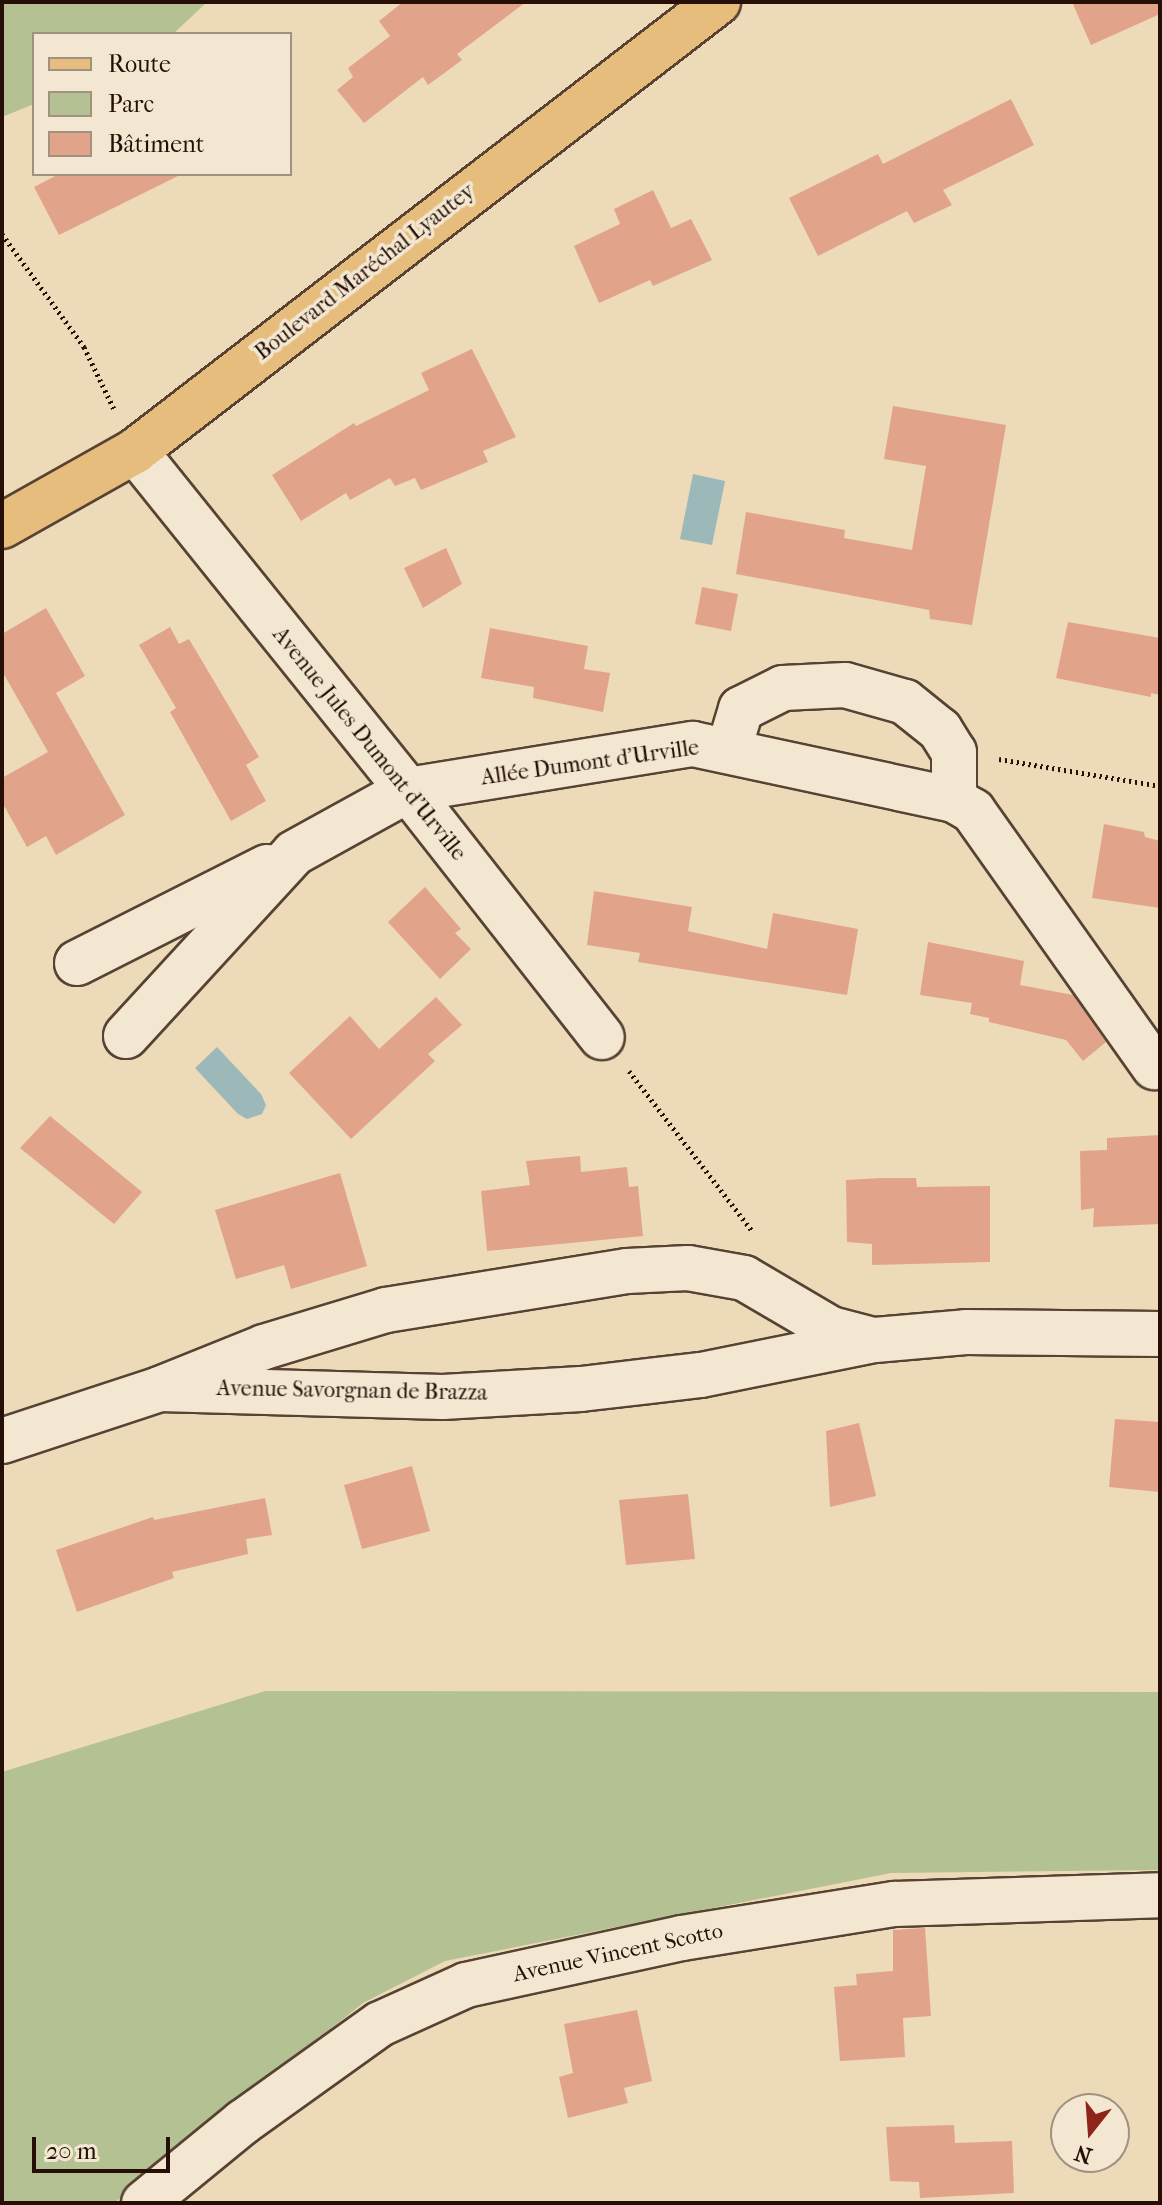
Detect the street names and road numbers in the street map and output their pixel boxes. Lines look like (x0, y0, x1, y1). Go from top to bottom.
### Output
street label: Boulevard Maréchal Lyautey (250, 178, 480, 366)
street label: Avenue Jules Dumont d'Urville (267, 622, 471, 866)
street label: Allée Dumont d'Urville (479, 735, 701, 791)
street label: Avenue Savorgnan de Brazza (216, 1375, 488, 1407)
street label: Avenue Vincent Scotto (511, 1918, 725, 1988)

